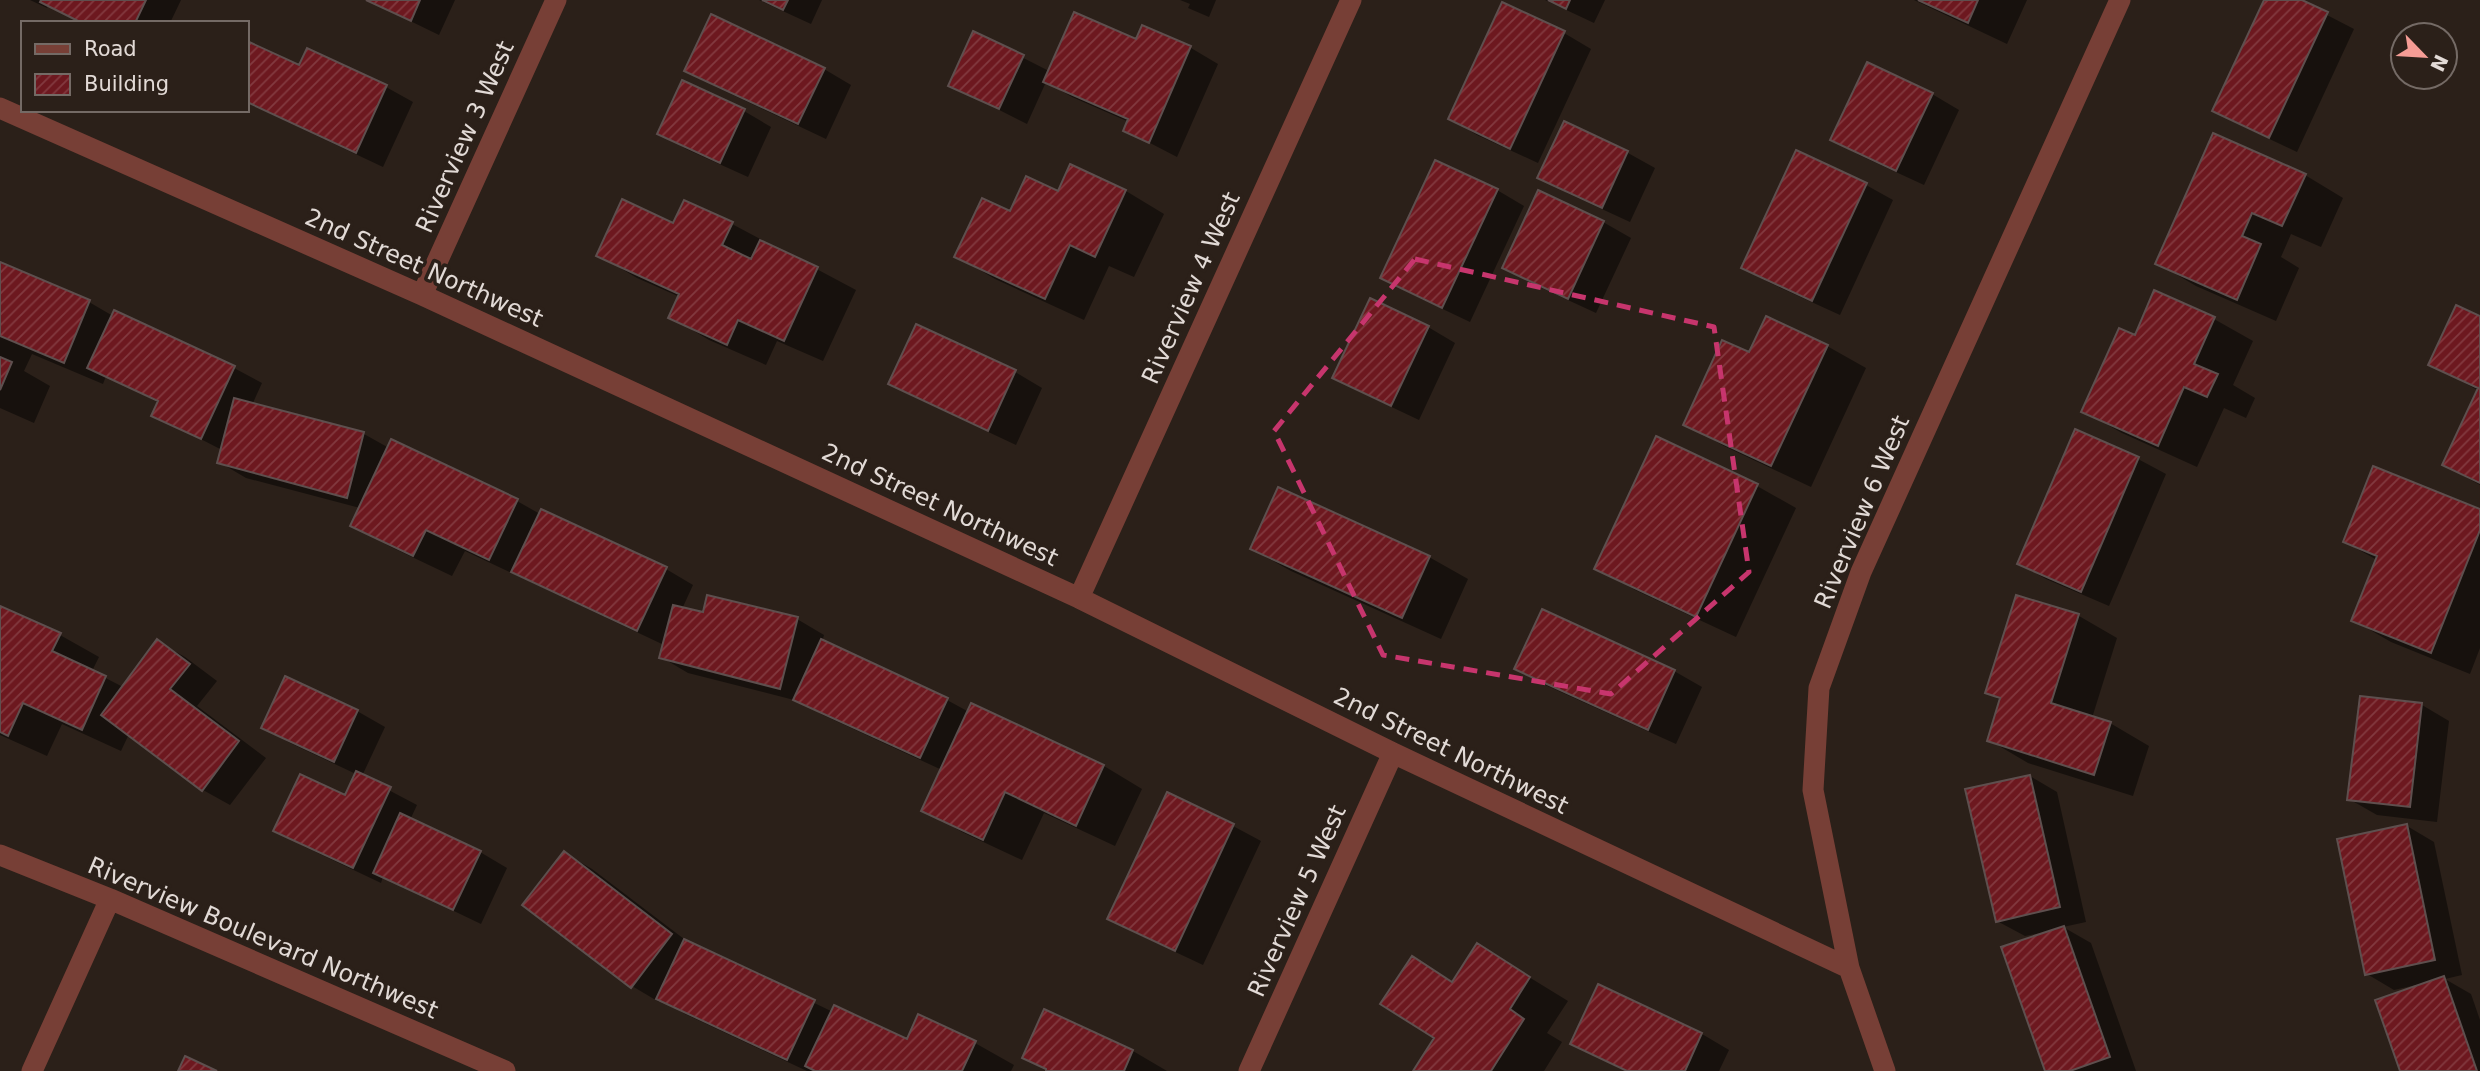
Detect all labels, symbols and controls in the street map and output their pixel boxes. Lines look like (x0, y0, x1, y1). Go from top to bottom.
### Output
legend (21, 21, 248, 112)
north arrow (2389, 21, 2459, 91)
text: Road (84, 37, 137, 61)
street label: Riverview 3 West (410, 37, 520, 237)
text: N (2426, 51, 2453, 75)
text: Building (84, 72, 169, 96)
street label: Riverview 4 West (1136, 188, 1246, 388)
street label: 2nd Street Northwest (301, 203, 547, 333)
street label: Riverview 6 West (1809, 411, 1915, 613)
street label: 2nd Street Northwest (817, 438, 1063, 572)
street label: 2nd Street Northwest (1329, 682, 1573, 820)
street label: Riverview 5 West (1242, 801, 1352, 1001)
street label: Riverview Boulevard Northwest (84, 851, 442, 1025)

